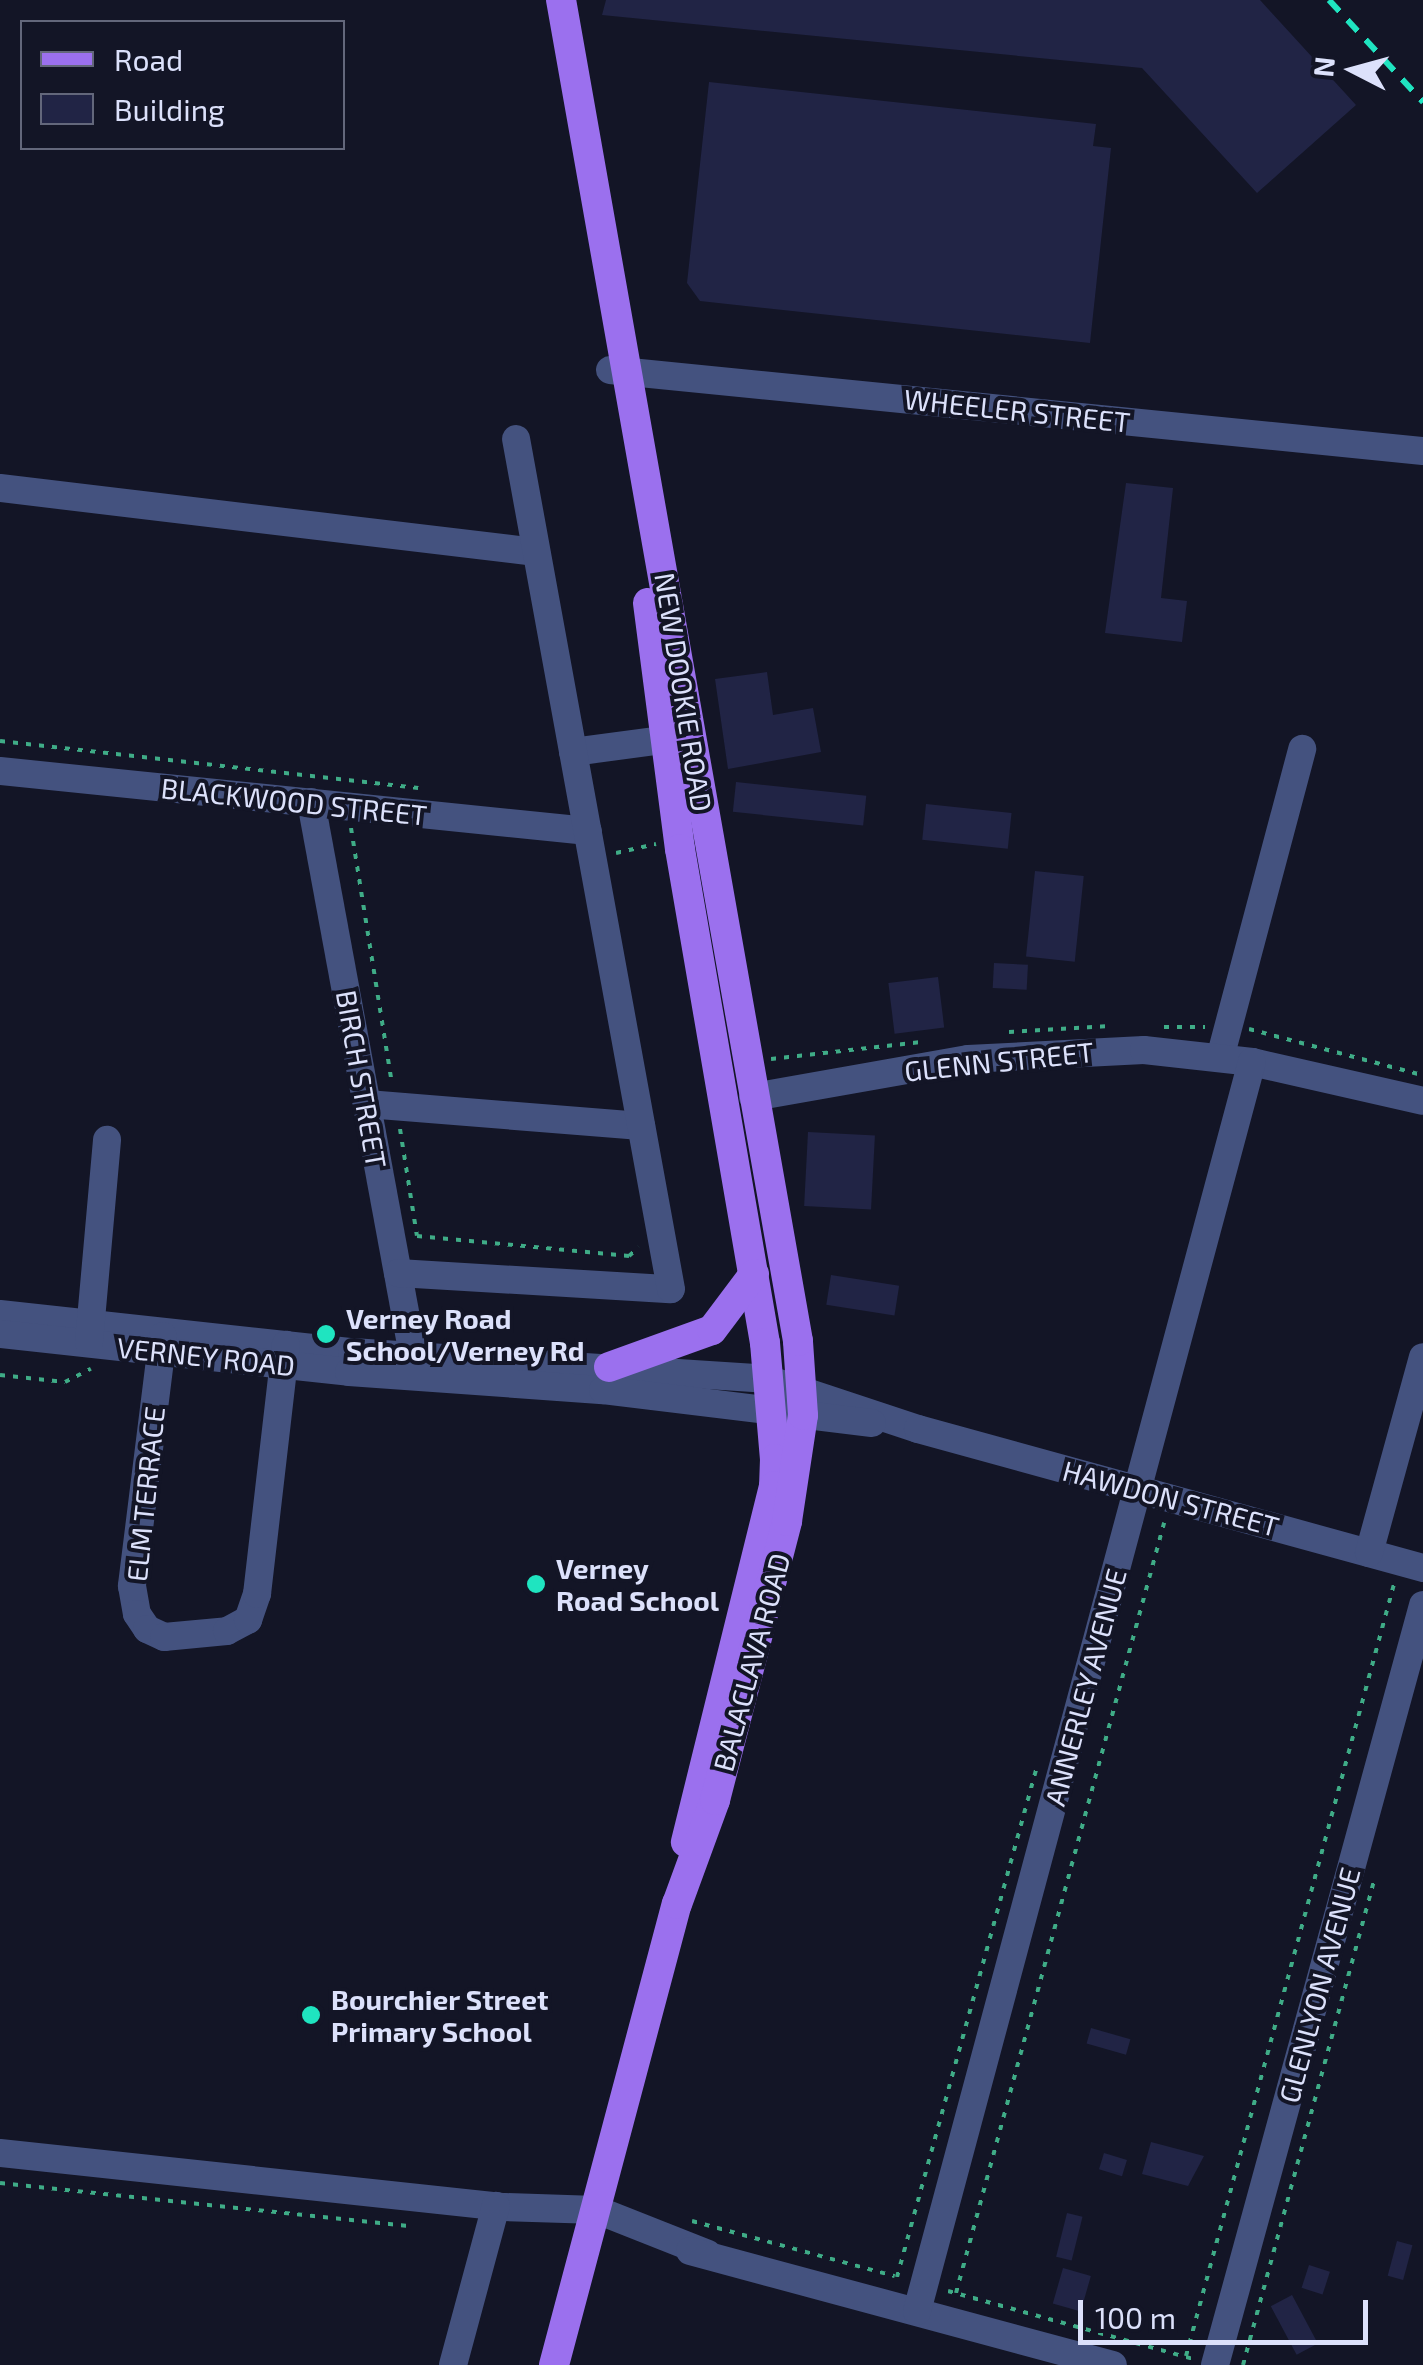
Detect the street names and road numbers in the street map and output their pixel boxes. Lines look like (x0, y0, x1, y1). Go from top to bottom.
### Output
street label: WHEELER STREET (902, 381, 1132, 439)
street label: NEW DOOKIE ROAD (648, 570, 720, 814)
street label: BLACKWOOD STREET (159, 770, 429, 832)
street label: BIRCH STREET (330, 988, 394, 1170)
street label: GLENN STREET (903, 1034, 1095, 1088)
street label: VERNEY ROAD (115, 1330, 297, 1382)
street label: ELM TERRACE (119, 1405, 171, 1583)
street label: HAWDON STREET (1059, 1453, 1283, 1543)
street label: BALACLAVA ROAD (706, 1549, 796, 1775)
street label: ANNERLEY AVENUE (1037, 1564, 1133, 1810)
street label: GLENLYON AVENUE (1271, 1863, 1367, 2107)

